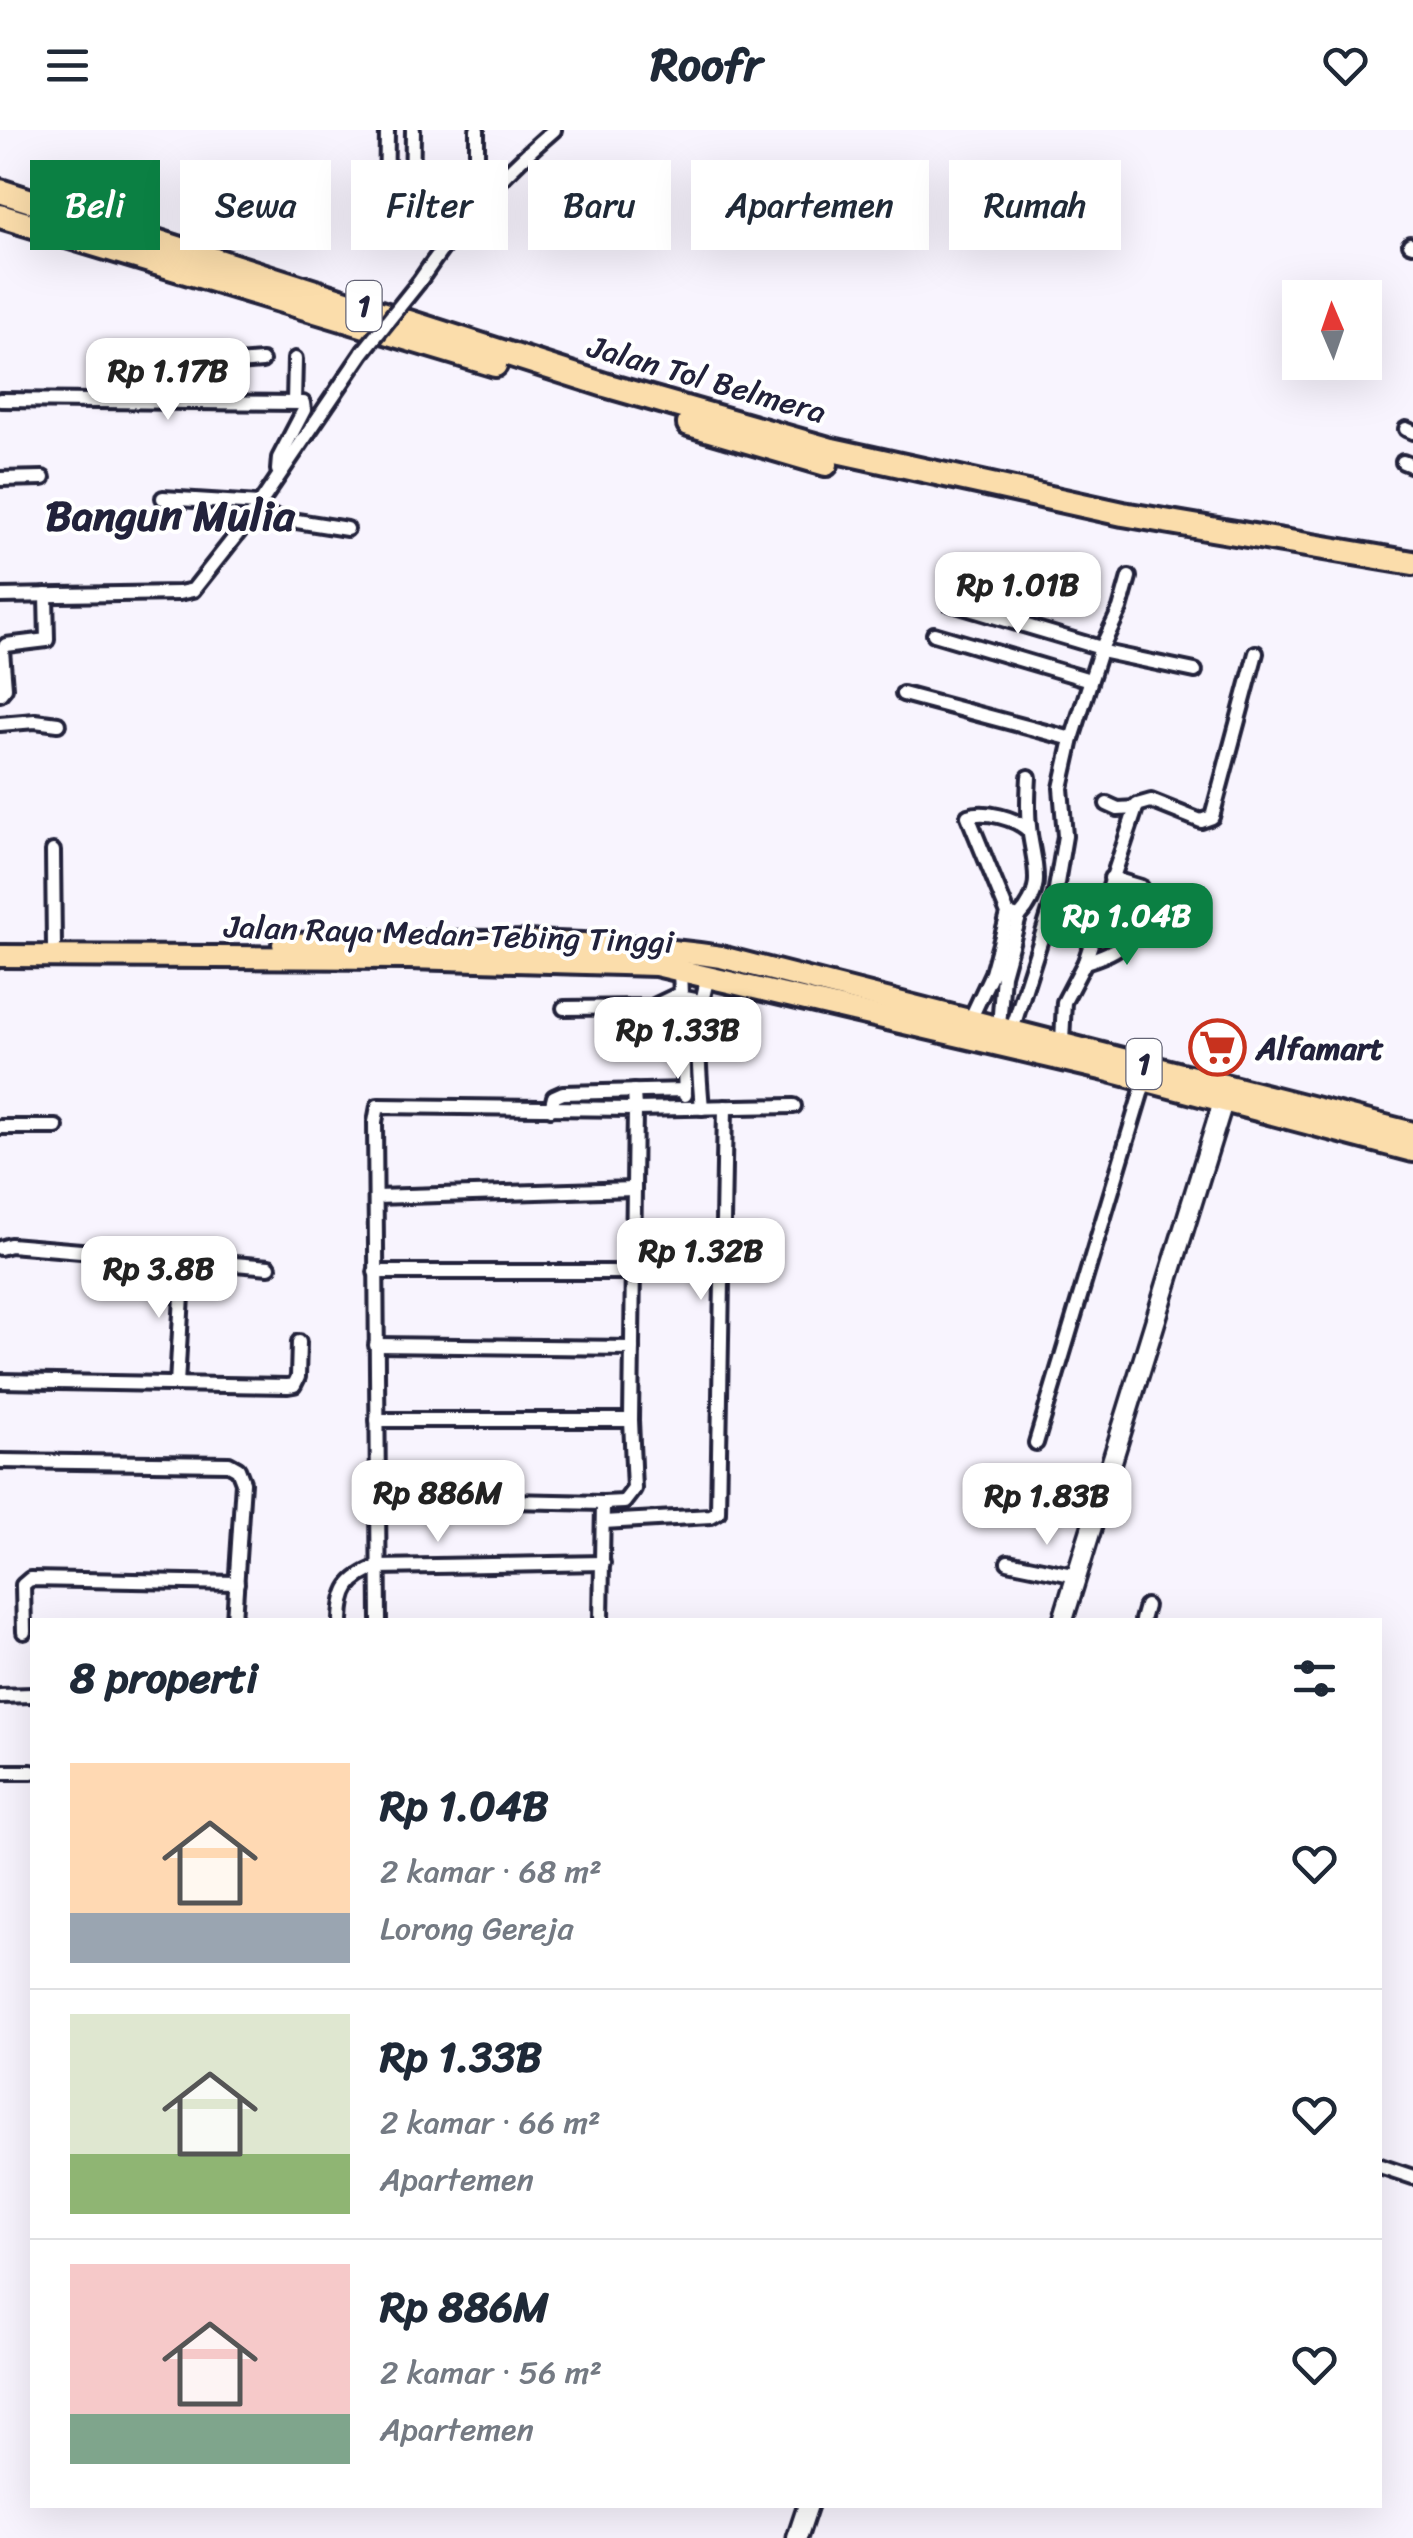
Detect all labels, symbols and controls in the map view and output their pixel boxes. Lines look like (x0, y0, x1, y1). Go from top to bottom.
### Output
text: Roofr (651, 25, 762, 105)
icon: menu (40, 38, 95, 93)
icon: heart (1318, 38, 1373, 93)
chip: Beli (30, 160, 160, 250)
chip: Sewa (180, 160, 331, 250)
chip: Filter (351, 160, 508, 250)
chip: Baru (528, 160, 671, 250)
chip: Apartemen (691, 160, 929, 250)
chip: Rumah (949, 160, 1121, 250)
north arrow (1282, 280, 1382, 380)
map controls (1282, 280, 1382, 380)
road number: 1 (346, 281, 382, 331)
street label: Jalan Tol Belmera (580, 318, 833, 441)
pin: Rp 1.17B (65, 338, 271, 423)
text: Rp 1.17B (108, 342, 228, 399)
district label: Bangun Mulia (45, 479, 295, 553)
pin: Rp 1.01B (915, 552, 1121, 637)
text: Rp 1.01B (957, 556, 1079, 613)
pin: Rp 1.04B (1024, 883, 1230, 968)
text: Rp 1.04B (1063, 887, 1191, 944)
street label: Jalan Raya Medan-Tebing Tinggi (222, 898, 676, 971)
pin: Rp 1.33B (575, 997, 781, 1082)
text: Rp 1.33B (616, 1001, 740, 1058)
supermarket icon: Alfamart (1187, 1018, 1247, 1078)
place label: Alfamart (1254, 1020, 1384, 1077)
road number: 1 (1126, 1039, 1162, 1089)
pin: Rp 1.32B (598, 1218, 804, 1303)
text: Rp 1.32B (639, 1222, 763, 1279)
pin: Rp 3.8B (67, 1236, 251, 1321)
text: Rp 3.8B (103, 1240, 215, 1297)
pin: Rp 886M (346, 1460, 530, 1545)
pin: Rp 1.83B (944, 1463, 1150, 1548)
text: Rp 886M (374, 1464, 502, 1521)
text: Rp 1.83B (984, 1467, 1110, 1524)
text: 8 properti (70, 1641, 258, 1715)
icon: filters (1287, 1651, 1342, 1706)
text: Rp 1.04B (380, 1769, 549, 1843)
icon: home (150, 1803, 270, 1923)
icon: heart (1287, 1836, 1342, 1891)
text: 2 kamar · 68 m² (380, 1843, 602, 1900)
text: Lorong Gereja (380, 1900, 574, 1957)
text: Rp 1.33B (380, 2020, 542, 2094)
icon: home (150, 2054, 270, 2174)
icon: heart (1287, 2087, 1342, 2142)
text: 2 kamar · 66 m² (380, 2094, 601, 2151)
text: Apartemen (380, 2151, 534, 2208)
text: Rp 886M (380, 2270, 549, 2344)
icon: home (150, 2304, 270, 2424)
icon: heart (1287, 2337, 1342, 2392)
text: 2 kamar · 56 m² (380, 2344, 602, 2401)
text: Apartemen (380, 2401, 534, 2458)

